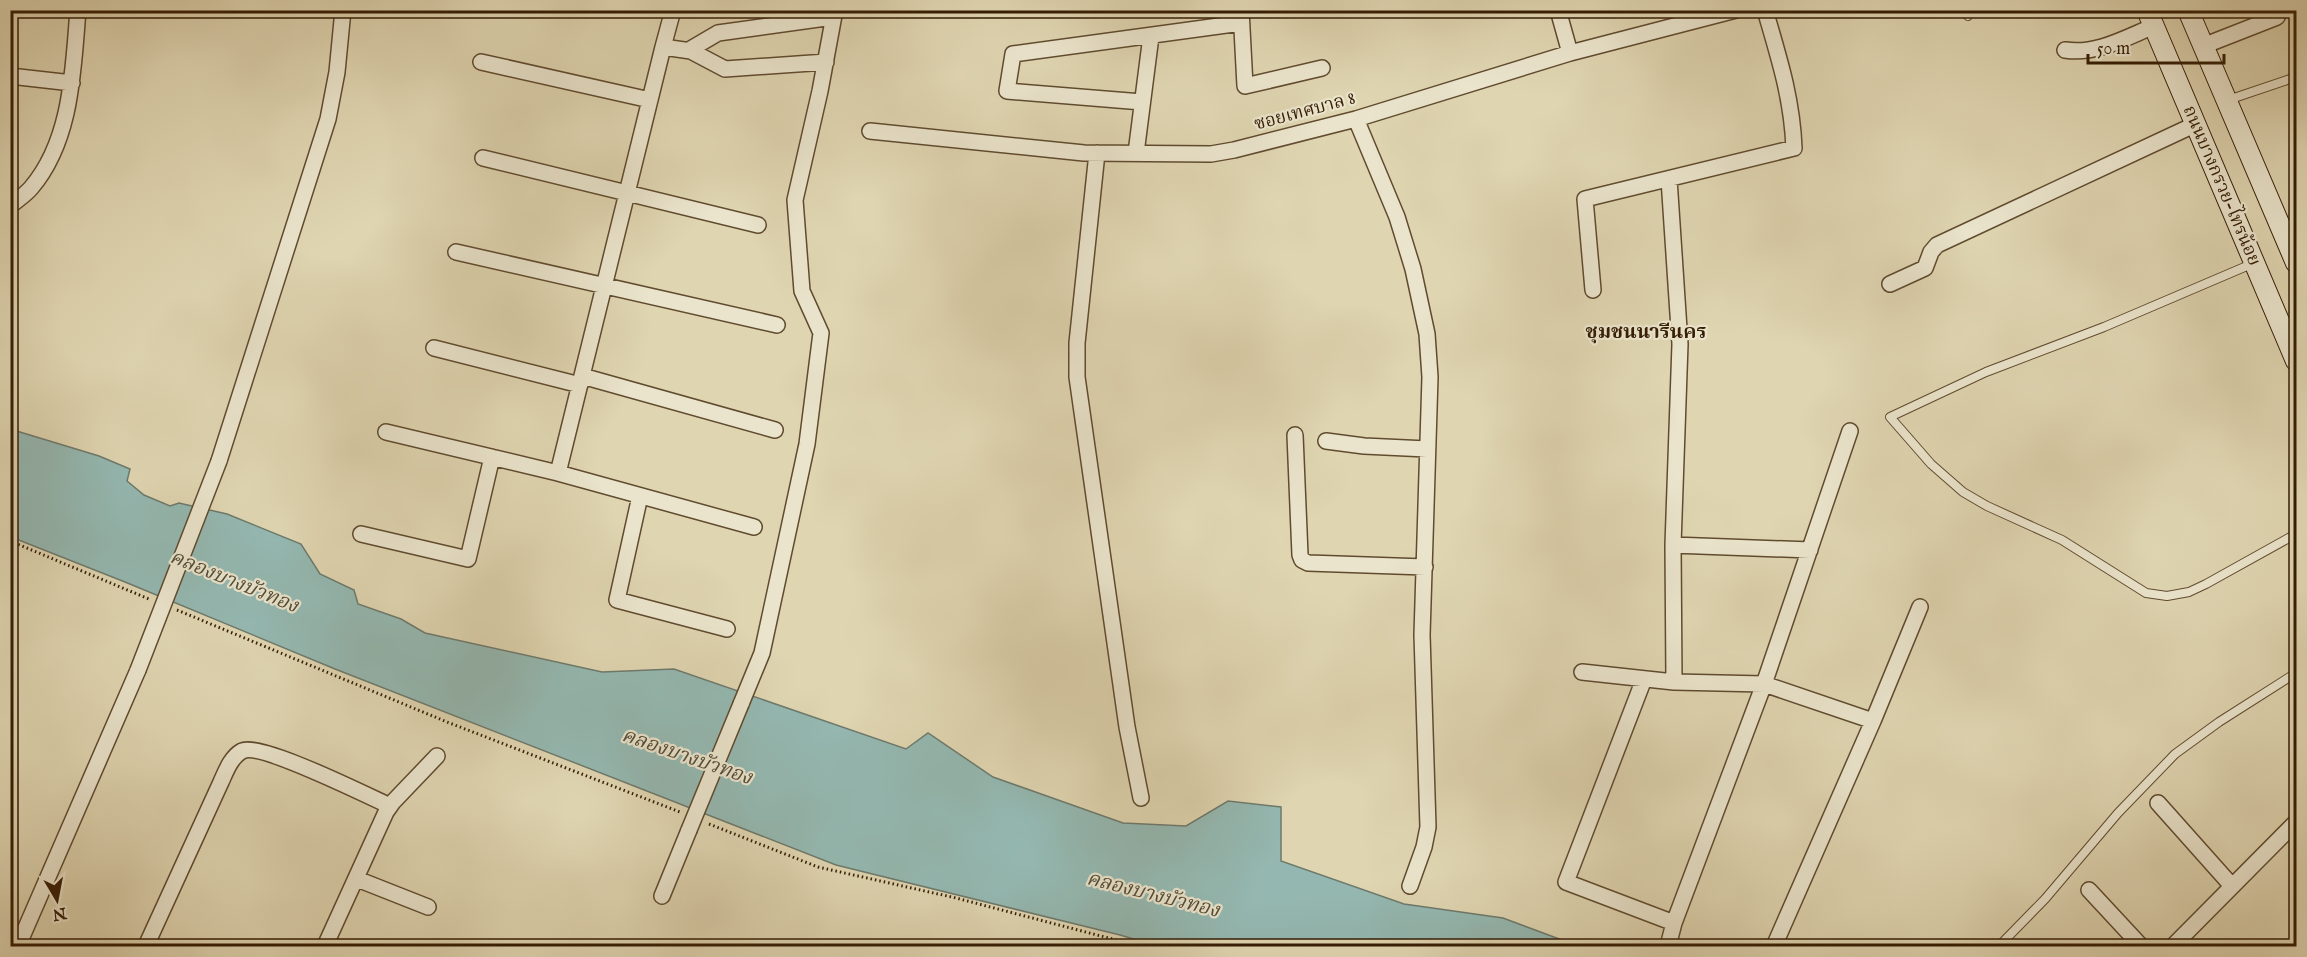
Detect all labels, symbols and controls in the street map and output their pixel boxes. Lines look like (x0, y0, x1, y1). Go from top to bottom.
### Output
scale bar (2088, 27, 2224, 65)
text: 50 m (2097, 38, 2130, 61)
street label: ซอยเทศบาล 8 (1252, 87, 1358, 137)
street label: ถนนบางกรวย-ไทรน้อย (2177, 102, 2267, 270)
district label: ชุมชนนารีนคร (1586, 320, 1706, 345)
water label: คลองบางบัวทอง (166, 545, 303, 619)
water label: คลองบางบัวทอง (619, 723, 756, 791)
water label: คลองบางบัวทอง (1084, 866, 1223, 924)
north arrow (27, 870, 87, 930)
text: N (51, 902, 69, 924)

